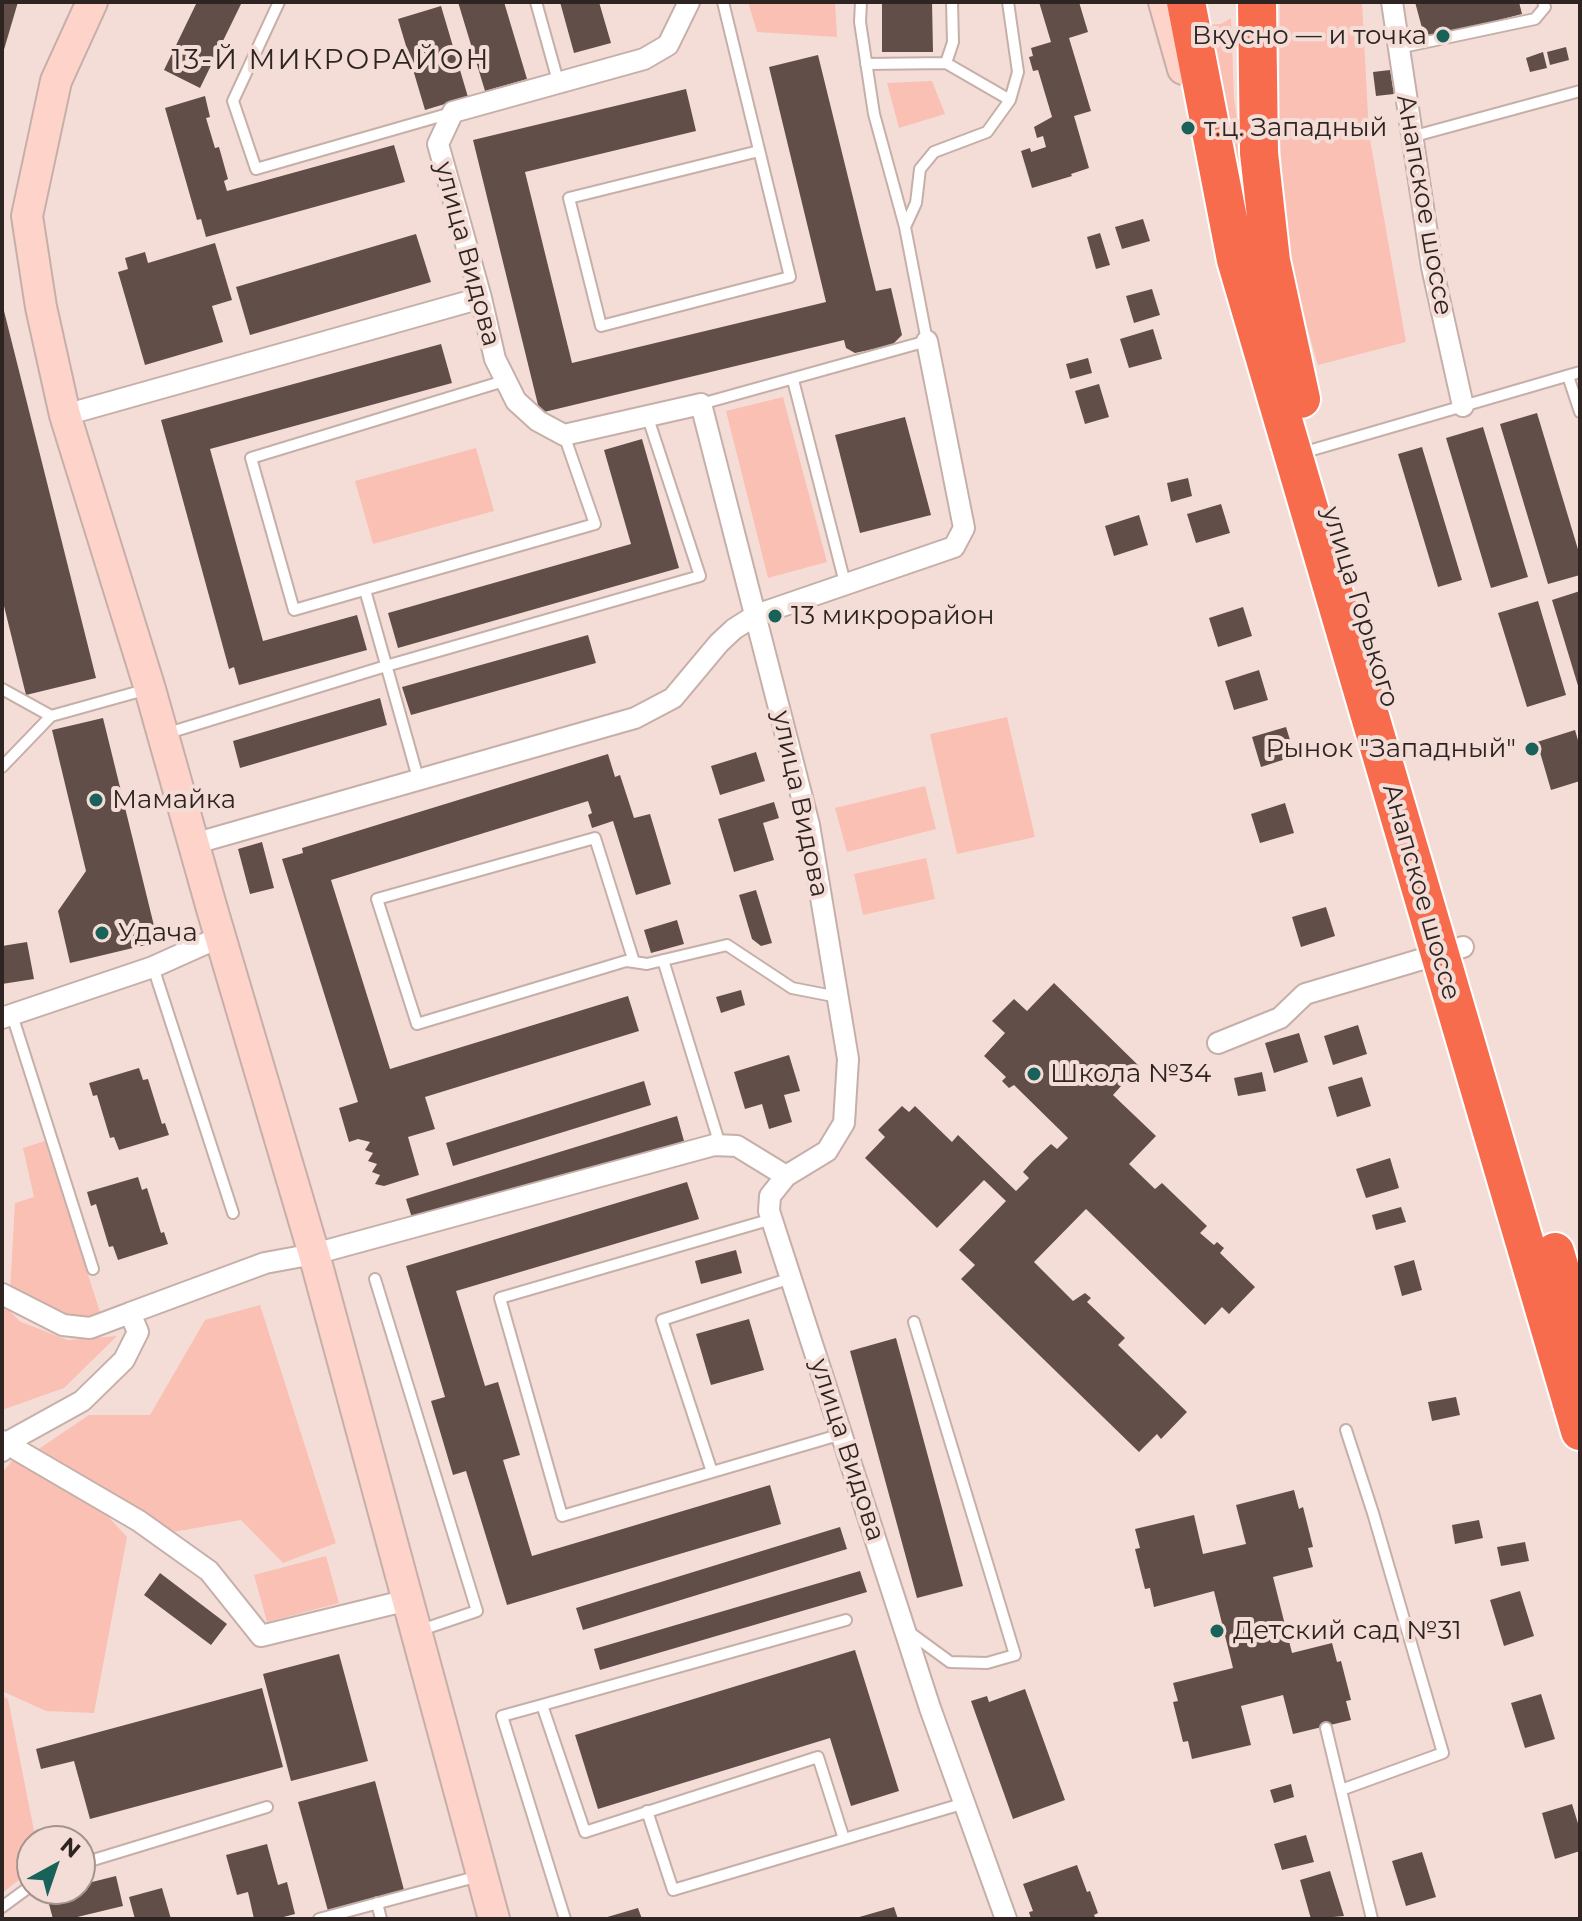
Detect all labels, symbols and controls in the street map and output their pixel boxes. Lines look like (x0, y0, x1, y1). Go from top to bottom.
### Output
place label: Вкусно — и точка (1192, 20, 1427, 52)
marker: Вкусно — и точка (1434, 27, 1452, 45)
district label: 13-Й МИКРОРАЙОН (171, 44, 491, 78)
street label: Анапское шоссе (1389, 92, 1459, 318)
place label: т.ц. Западный (1204, 112, 1388, 144)
marker: т.ц. Западный (1179, 119, 1197, 137)
street label: улица Видова (427, 158, 507, 350)
street label: улица Горького (1315, 503, 1405, 711)
place label: 13 микрорайон (791, 600, 995, 632)
marker: 13 микрорайон (766, 607, 784, 625)
street label: улица Видова (765, 708, 835, 900)
place label: Рынок "Западный" (1266, 733, 1516, 765)
marker: Рынок "Западный" (1523, 740, 1541, 758)
street label: Анапское шоссе (1375, 780, 1467, 1004)
place label: Мамайка (112, 784, 236, 816)
marker: Мамайка (87, 791, 105, 809)
place label: Удача (118, 917, 198, 949)
marker: Удача (93, 924, 111, 942)
place label: Школа №34 (1050, 1058, 1211, 1090)
marker: Школа №34 (1025, 1065, 1043, 1083)
street label: улица Видова (803, 1355, 891, 1545)
place label: Детский сад №31 (1233, 1615, 1462, 1647)
marker: Детский сад №31 (1208, 1622, 1226, 1640)
north arrow (16, 1825, 96, 1905)
text: N (55, 1832, 86, 1864)

